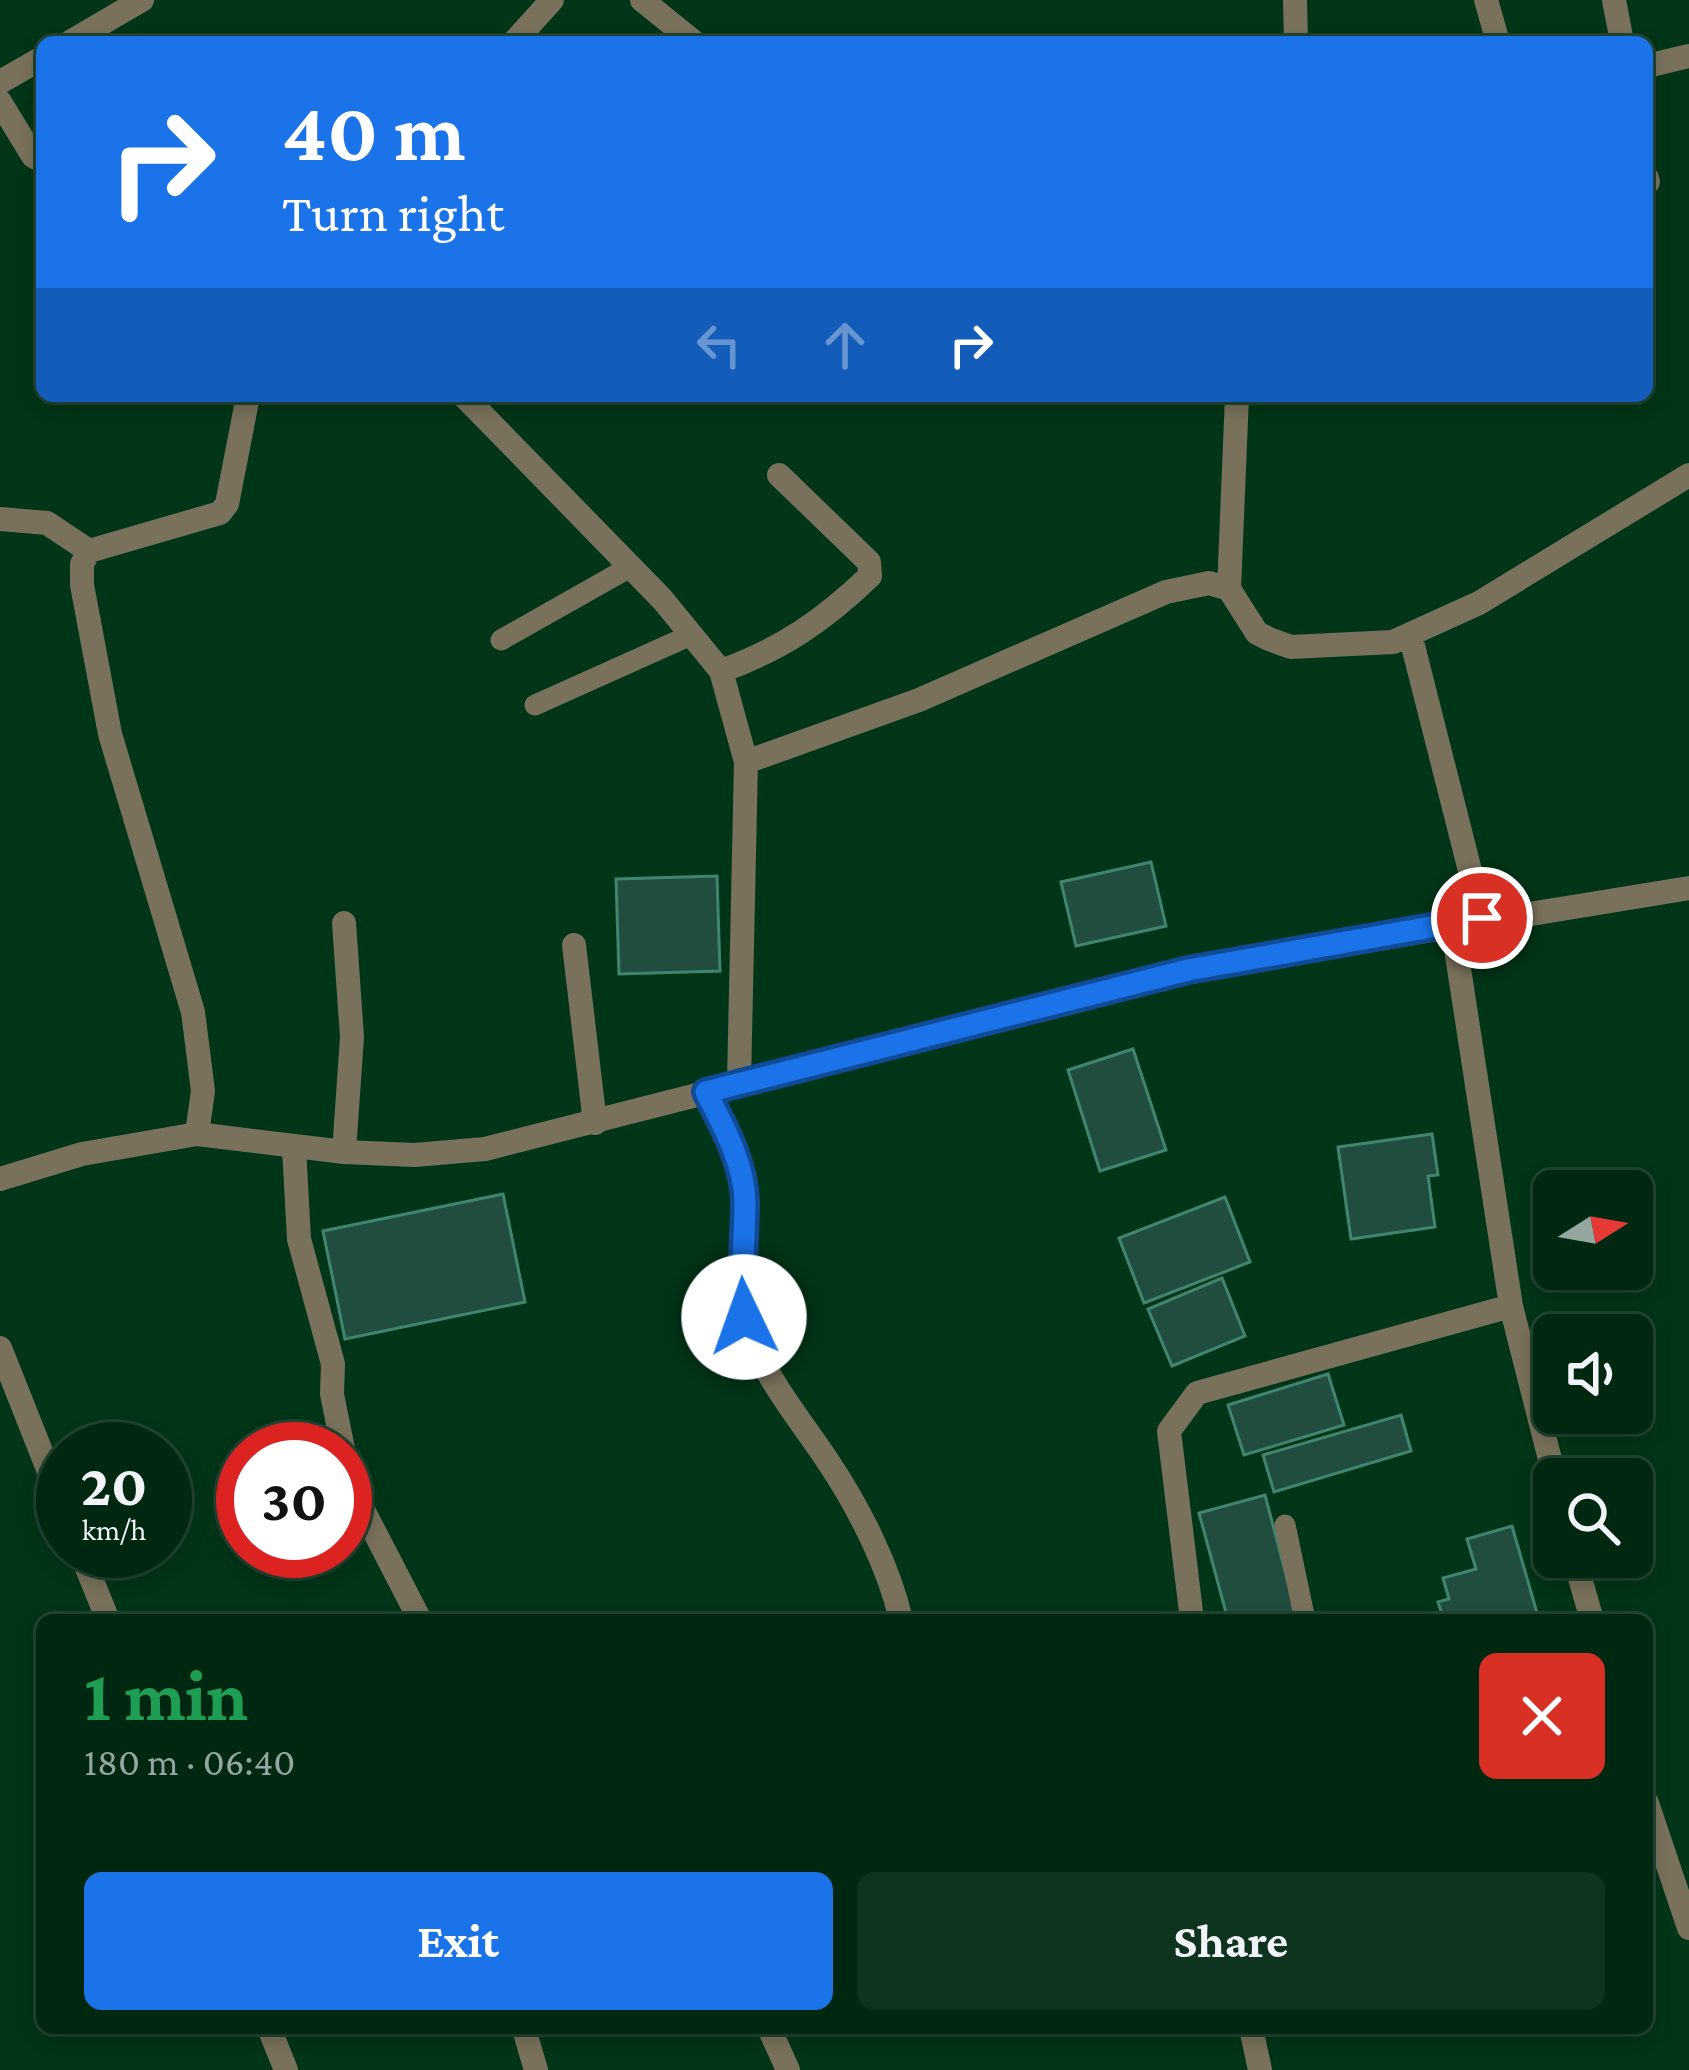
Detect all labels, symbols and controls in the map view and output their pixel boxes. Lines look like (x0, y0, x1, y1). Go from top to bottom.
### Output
icon: right (84, 84, 240, 240)
text: 40 m (282, 85, 466, 178)
text: Turn right (282, 183, 504, 243)
icon: left (686, 312, 752, 378)
icon: ahead (812, 312, 878, 378)
icon: right (938, 312, 1004, 378)
pin (1431, 867, 1533, 969)
icon: arrive (1449, 885, 1515, 951)
north arrow (1533, 1170, 1653, 1290)
map controls (1533, 1170, 1653, 1578)
position arrow (681, 1254, 807, 1380)
button: sound (1533, 1314, 1653, 1434)
speed limit sign: 30 (216, 1422, 372, 1578)
text: 20 (80, 1451, 148, 1518)
button: search (1533, 1458, 1653, 1578)
text: km/h (82, 1513, 146, 1546)
button: close (1479, 1653, 1605, 1779)
text: 1 min (84, 1655, 248, 1735)
text: 180 m · 06:40 (84, 1740, 295, 1783)
button: Exit (84, 1872, 833, 2010)
button: Share (857, 1872, 1605, 2010)

